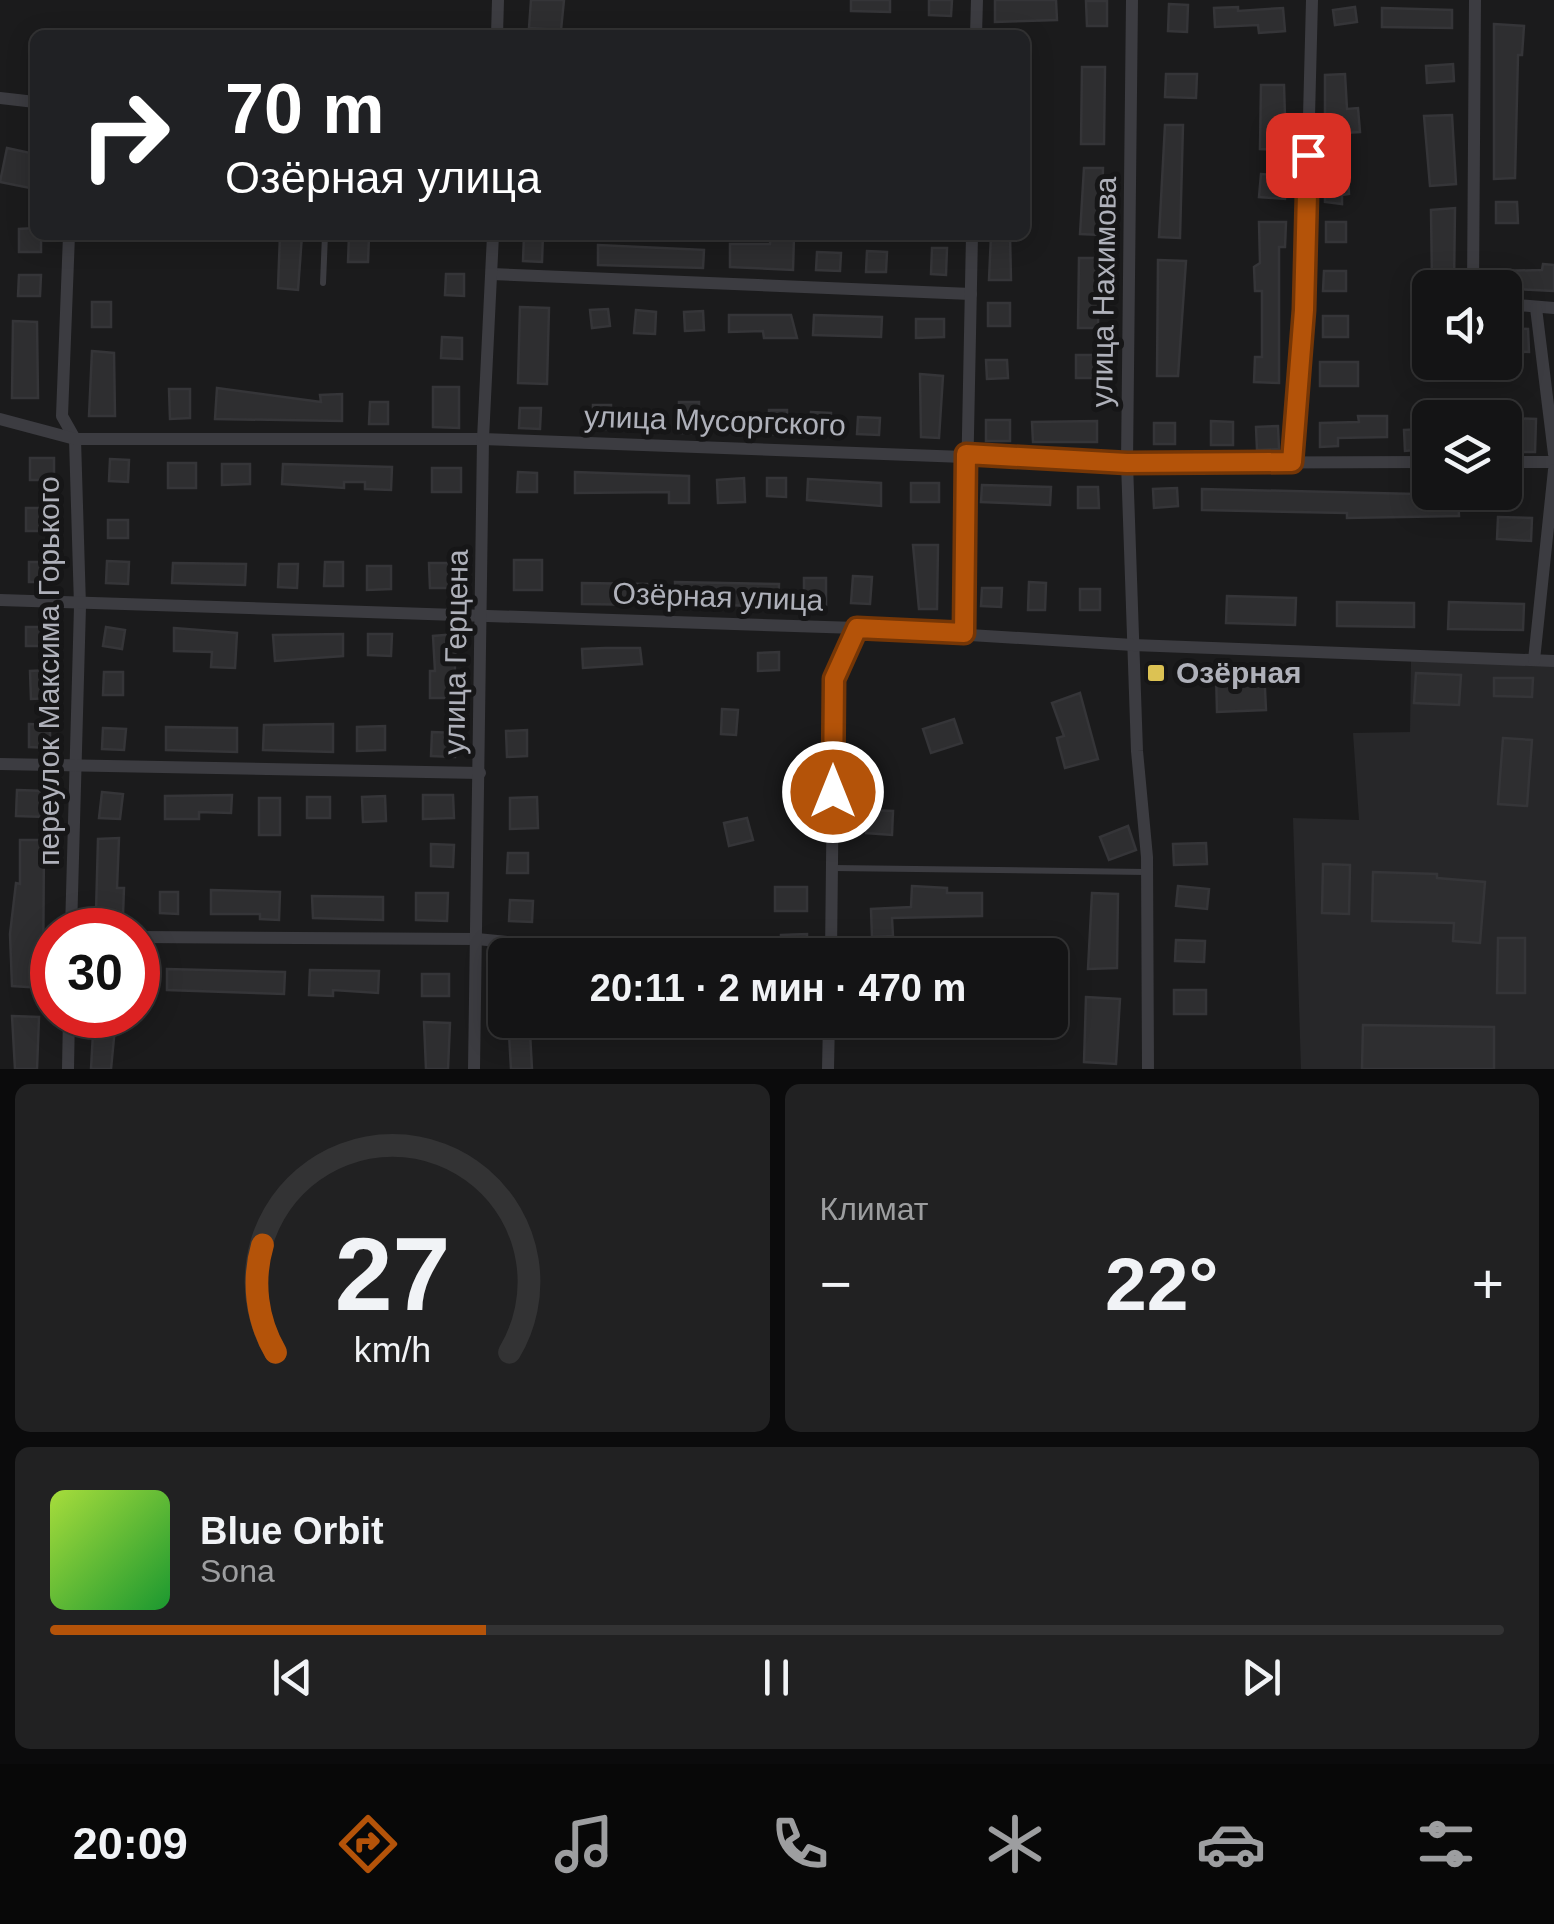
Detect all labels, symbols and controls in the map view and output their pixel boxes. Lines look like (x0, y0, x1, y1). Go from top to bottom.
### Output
icon: right (60, 70, 190, 200)
text: 70 m (225, 70, 385, 148)
pin (1266, 113, 1351, 198)
icon: arrive (1281, 128, 1336, 183)
text: Озёрная улица (225, 152, 541, 203)
street label: улица Нахимова (1085, 176, 1122, 408)
map controls (1412, 270, 1522, 510)
button: sound (1412, 270, 1522, 380)
street label: улица Мусоргского (584, 399, 846, 442)
button: layers (1412, 400, 1522, 510)
street label: переулок Максима Горького (32, 476, 65, 866)
street label: улица Герцена (437, 549, 474, 755)
street label: Озёрная улица (612, 576, 824, 617)
place label: Озёрная (1176, 656, 1302, 689)
marker: Озёрная (1145, 662, 1167, 684)
position arrow (781, 740, 885, 844)
speed limit sign: 30 (30, 908, 160, 1038)
text: 20:11 · 2 мин · 470 m (590, 967, 966, 1009)
text: Климат (820, 1191, 928, 1227)
text: 27 (334, 1216, 450, 1332)
text: 22° (1105, 1242, 1218, 1326)
text: − (820, 1253, 852, 1315)
text: + (1472, 1253, 1504, 1315)
text: km/h (354, 1330, 431, 1370)
text: Blue Orbit (200, 1510, 384, 1552)
text: Sona (200, 1553, 275, 1589)
icon: previous (265, 1650, 320, 1705)
icon: pause (749, 1650, 804, 1705)
icon: next (1234, 1650, 1289, 1705)
icon: directions (333, 1809, 403, 1879)
icon: music (549, 1809, 619, 1879)
icon: phone (765, 1809, 835, 1879)
icon: climate (980, 1809, 1050, 1879)
icon: car (1196, 1809, 1266, 1879)
icon: filters (1411, 1809, 1481, 1879)
text: 20:09 (73, 1818, 188, 1869)

